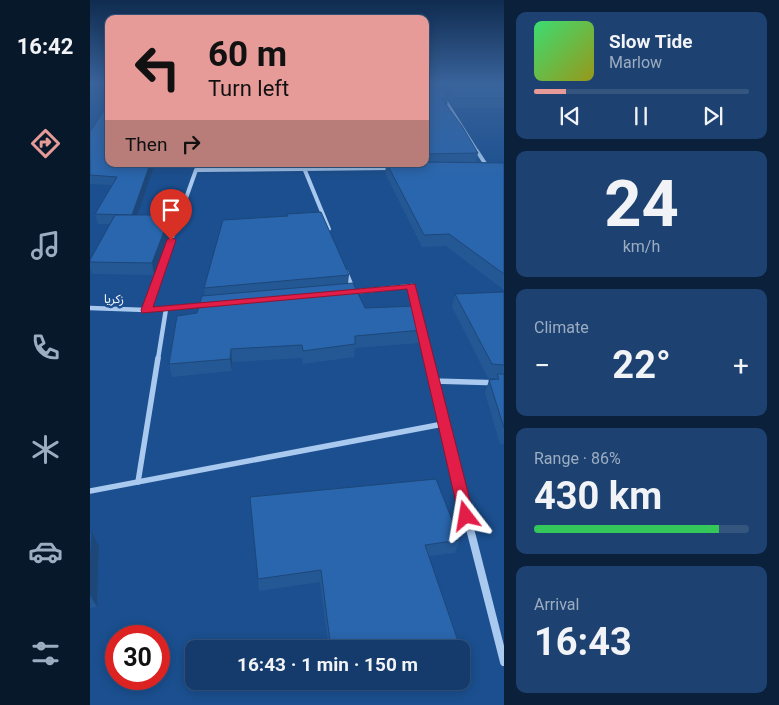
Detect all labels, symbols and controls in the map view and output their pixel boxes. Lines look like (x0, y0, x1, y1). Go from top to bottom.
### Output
text: Slow Tide (609, 30, 692, 53)
text: 16:42 (17, 34, 73, 59)
text: 60 m (208, 34, 287, 75)
icon: left (125, 35, 190, 100)
text: Marlow (609, 53, 662, 72)
text: Turn left (208, 76, 289, 101)
icon: previous (556, 102, 584, 130)
icon: pause (627, 102, 655, 130)
icon: next (699, 102, 727, 130)
icon: directions (28, 126, 63, 161)
icon: right (177, 130, 205, 158)
text: Then (125, 133, 167, 156)
text: 24 (604, 166, 679, 242)
pin (150, 189, 192, 240)
icon: arrive (157, 196, 185, 224)
icon: music (28, 228, 63, 263)
text: km/h (623, 237, 660, 256)
street label: زکریا (104, 292, 124, 306)
text: Climate (534, 318, 589, 337)
icon: phone (28, 330, 63, 365)
text: 22° (612, 343, 671, 387)
text: − (534, 349, 550, 382)
text: + (733, 349, 749, 382)
icon: climate (28, 432, 63, 467)
text: Range · 86% (534, 449, 621, 468)
text: 430 km (534, 474, 662, 518)
position arrow (439, 489, 491, 541)
icon: car (28, 534, 63, 569)
text: Arrival (534, 595, 579, 614)
text: 16:43 (534, 620, 632, 664)
speed limit sign: 30 (105, 625, 170, 690)
icon: filters (28, 636, 63, 671)
text: 16:43 · 1 min · 150 m (237, 653, 418, 676)

